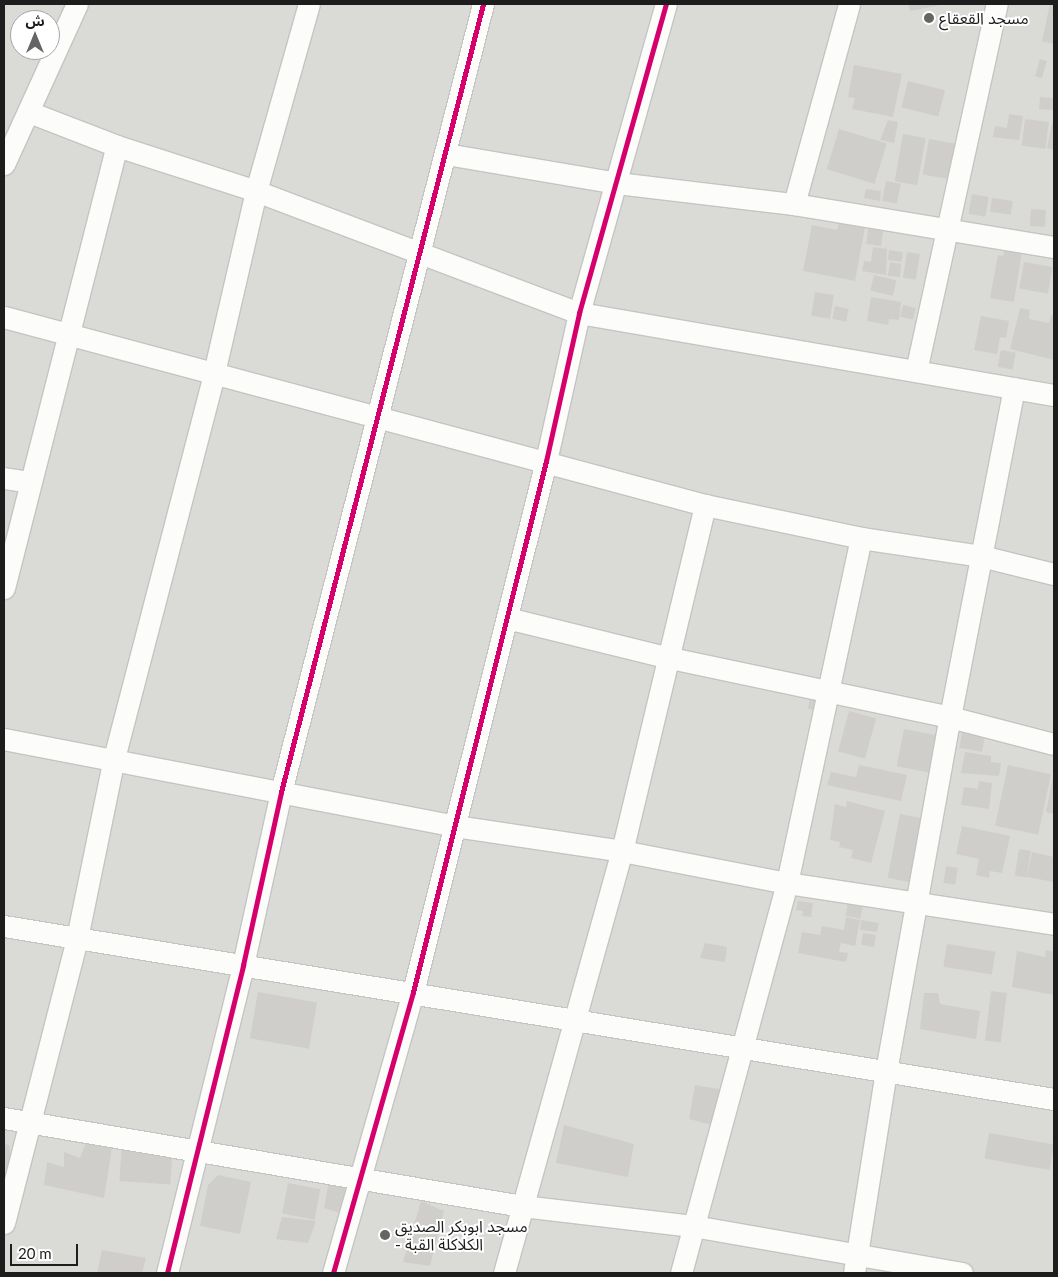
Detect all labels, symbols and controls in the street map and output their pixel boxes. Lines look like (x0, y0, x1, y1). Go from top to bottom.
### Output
place label: مسجد القعقاع (939, 8, 1029, 28)
north arrow (10, 10, 60, 60)
text: ش (25, 12, 45, 29)
marker: مسجد القعقاع (923, 12, 935, 24)
place label: مسجد ابوبكر الصديق - الكلاكلة القبة (395, 1216, 528, 1254)
marker: مسجد ابوبكر الصديق - الكلاكلة القبة (379, 1229, 391, 1241)
scale bar (12, 1234, 80, 1266)
text: 20 m (18, 1244, 52, 1262)

